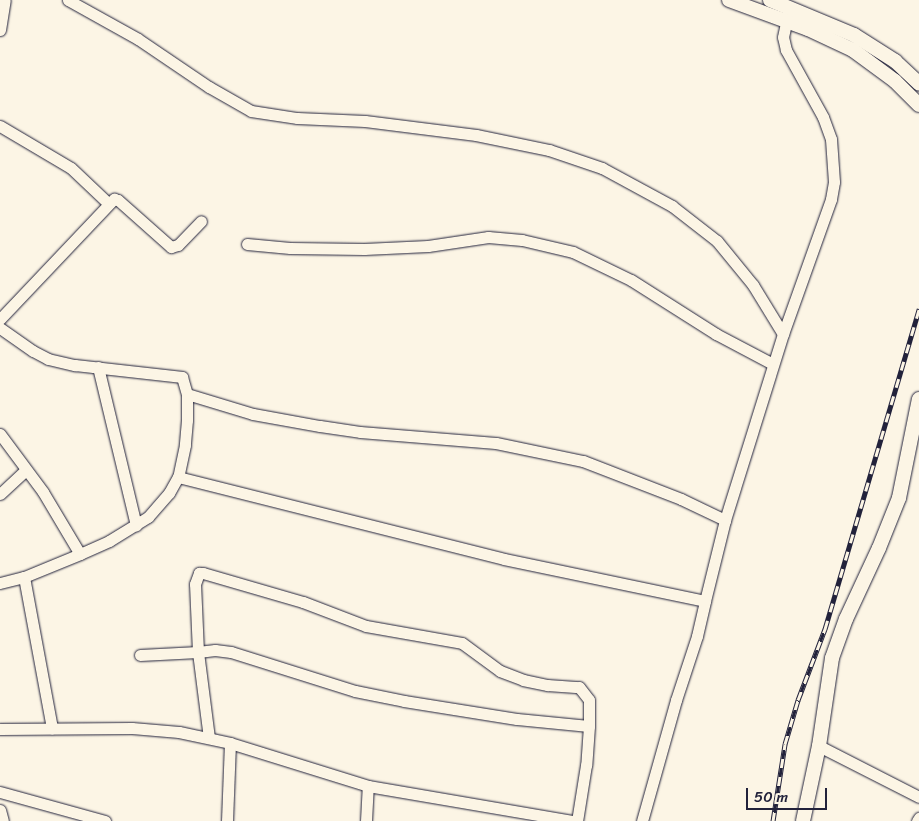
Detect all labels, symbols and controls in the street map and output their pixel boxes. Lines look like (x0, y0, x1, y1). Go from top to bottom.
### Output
scale bar (749, 778, 830, 810)
text: 50 m (754, 784, 788, 810)

